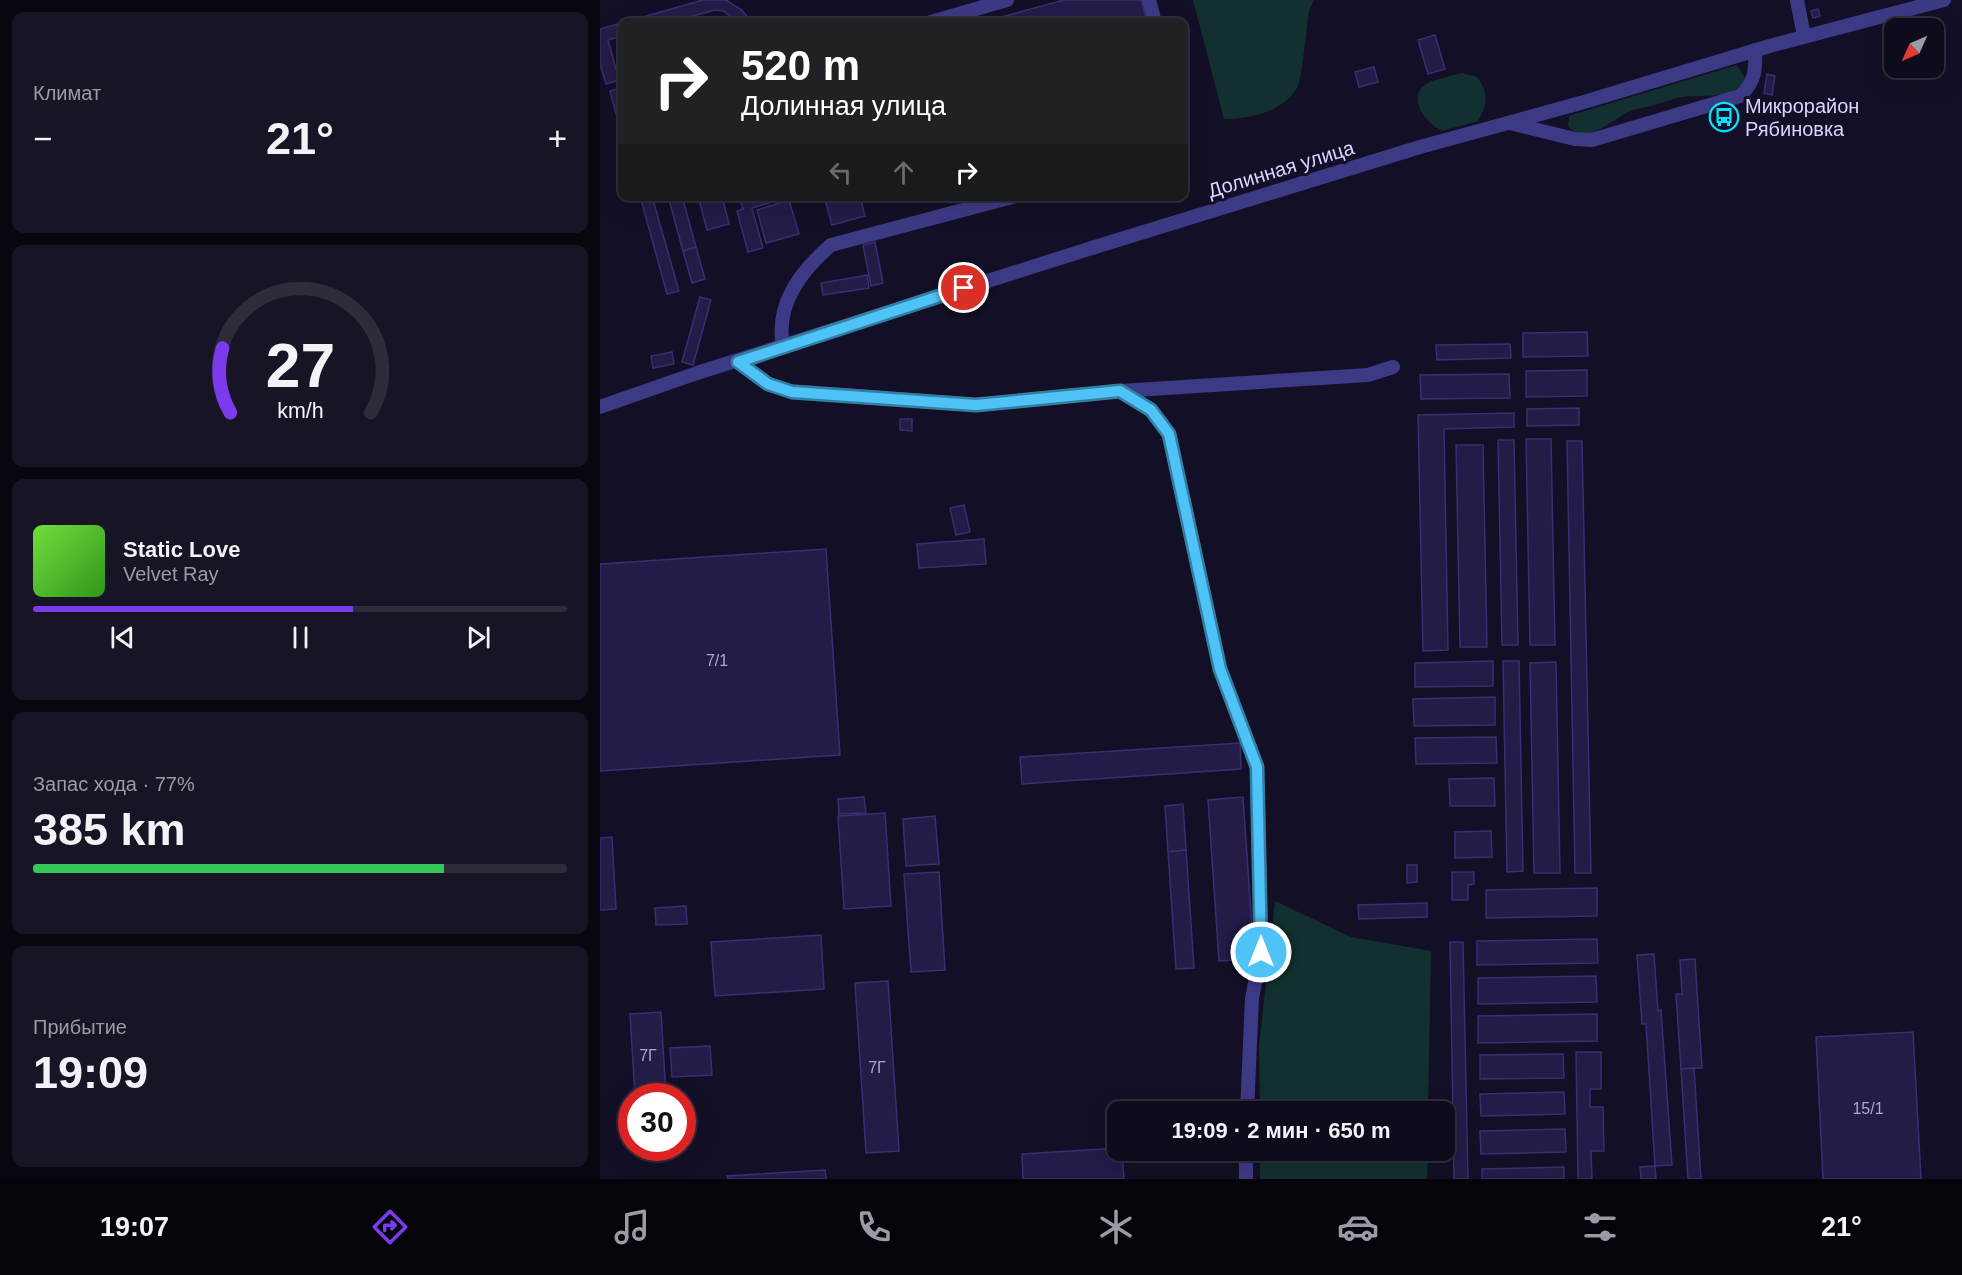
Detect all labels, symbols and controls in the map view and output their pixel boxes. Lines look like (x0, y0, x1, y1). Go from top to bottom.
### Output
north arrow (1884, 18, 1944, 78)
map controls (1884, 18, 1944, 78)
icon: right (642, 42, 720, 120)
text: 520 m (741, 42, 860, 89)
text: Климат (33, 82, 101, 104)
text: Долинная улица (741, 91, 946, 121)
place label: Микрорайон Рябиновка (1745, 95, 1859, 140)
bus stop icon: Микрорайон Рябиновка (1708, 101, 1740, 133)
text: 21° (266, 113, 334, 164)
text: − (33, 120, 52, 157)
text: + (548, 120, 567, 157)
street label: Долинная улица (1205, 136, 1358, 202)
icon: left (824, 156, 857, 189)
icon: ahead (887, 156, 920, 189)
icon: right (950, 156, 983, 189)
pin (938, 262, 989, 313)
icon: arrive (947, 271, 980, 304)
text: 27 (265, 331, 335, 400)
text: km/h (277, 400, 323, 424)
text: Static Love (123, 537, 240, 562)
text: Velvet Ray (123, 563, 219, 585)
icon: previous (106, 621, 139, 654)
icon: pause (284, 621, 317, 654)
icon: next (462, 621, 495, 654)
house number: 7/1 (706, 652, 728, 669)
text: Запас хода · 77% (33, 773, 195, 795)
text: 385 km (33, 804, 186, 855)
position arrow (1229, 920, 1293, 984)
text: Прибытие (33, 1016, 127, 1038)
text: 19:09 (33, 1047, 148, 1098)
house number: 7Г (639, 1047, 657, 1064)
house number: 7Г (868, 1059, 886, 1076)
speed limit sign: 30 (618, 1083, 696, 1161)
house number: 15/1 (1852, 1100, 1884, 1117)
text: 19:09 · 2 мин · 650 m (1171, 1118, 1391, 1143)
icon: directions (369, 1206, 411, 1248)
icon: music (611, 1206, 653, 1248)
icon: phone (853, 1206, 895, 1248)
icon: climate (1095, 1206, 1137, 1248)
icon: car (1337, 1206, 1379, 1248)
icon: filters (1579, 1206, 1621, 1248)
text: 19:07 (100, 1212, 169, 1242)
text: 21° (1821, 1212, 1862, 1242)

